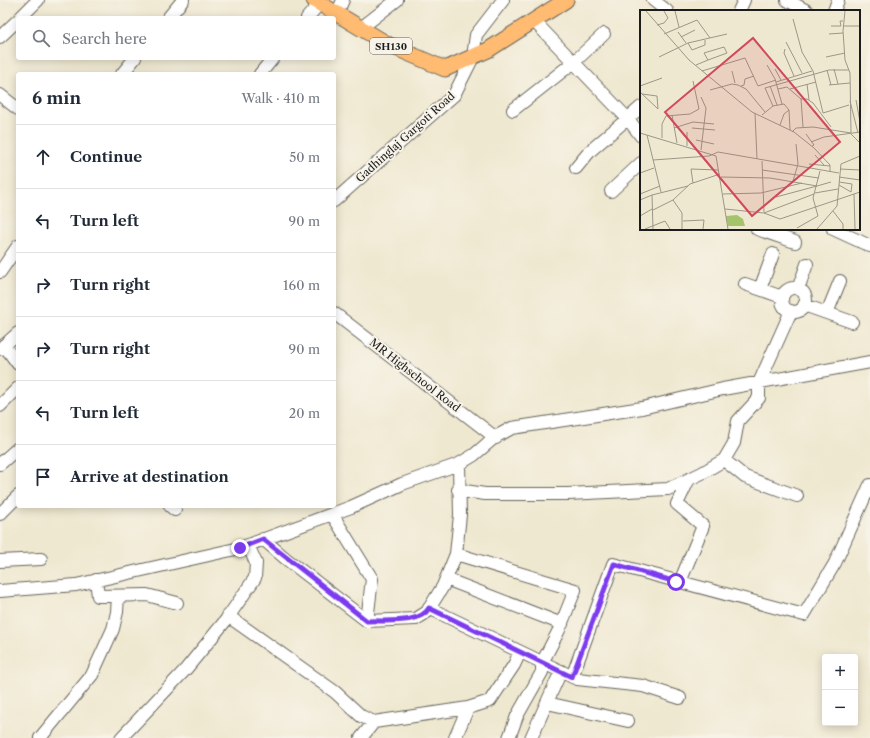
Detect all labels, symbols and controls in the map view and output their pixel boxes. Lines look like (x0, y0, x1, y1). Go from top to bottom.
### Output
inset map (640, 10, 860, 230)
search box (16, 16, 336, 60)
icon: search (30, 27, 52, 49)
text: Search here (62, 29, 147, 48)
road number: SH130 (370, 38, 412, 54)
text: 6 min (32, 88, 81, 108)
street label: Gadhinglaj Gargoti Road (353, 89, 458, 185)
text: Walk · 410 m (242, 90, 320, 106)
icon: ahead (32, 146, 54, 168)
text: Continue (70, 147, 142, 166)
text: 50 m (289, 149, 320, 165)
icon: left (32, 210, 54, 232)
text: Turn left (70, 211, 139, 230)
text: 90 m (289, 213, 320, 229)
icon: right (32, 274, 54, 296)
text: Turn right (70, 275, 150, 294)
text: 160 m (283, 277, 320, 293)
street label: MR Highschool Road (367, 335, 463, 415)
icon: right (32, 338, 54, 360)
text: Turn right (70, 339, 150, 358)
text: 90 m (289, 341, 320, 357)
icon: left (32, 402, 54, 424)
text: Turn left (70, 403, 139, 422)
text: 20 m (289, 405, 320, 421)
icon: arrive (32, 466, 54, 488)
text: Arrive at destination (70, 467, 229, 486)
route end (231, 539, 249, 557)
route start (667, 573, 685, 591)
map controls (822, 654, 858, 726)
button: + (822, 654, 858, 690)
button: − (822, 690, 858, 726)

